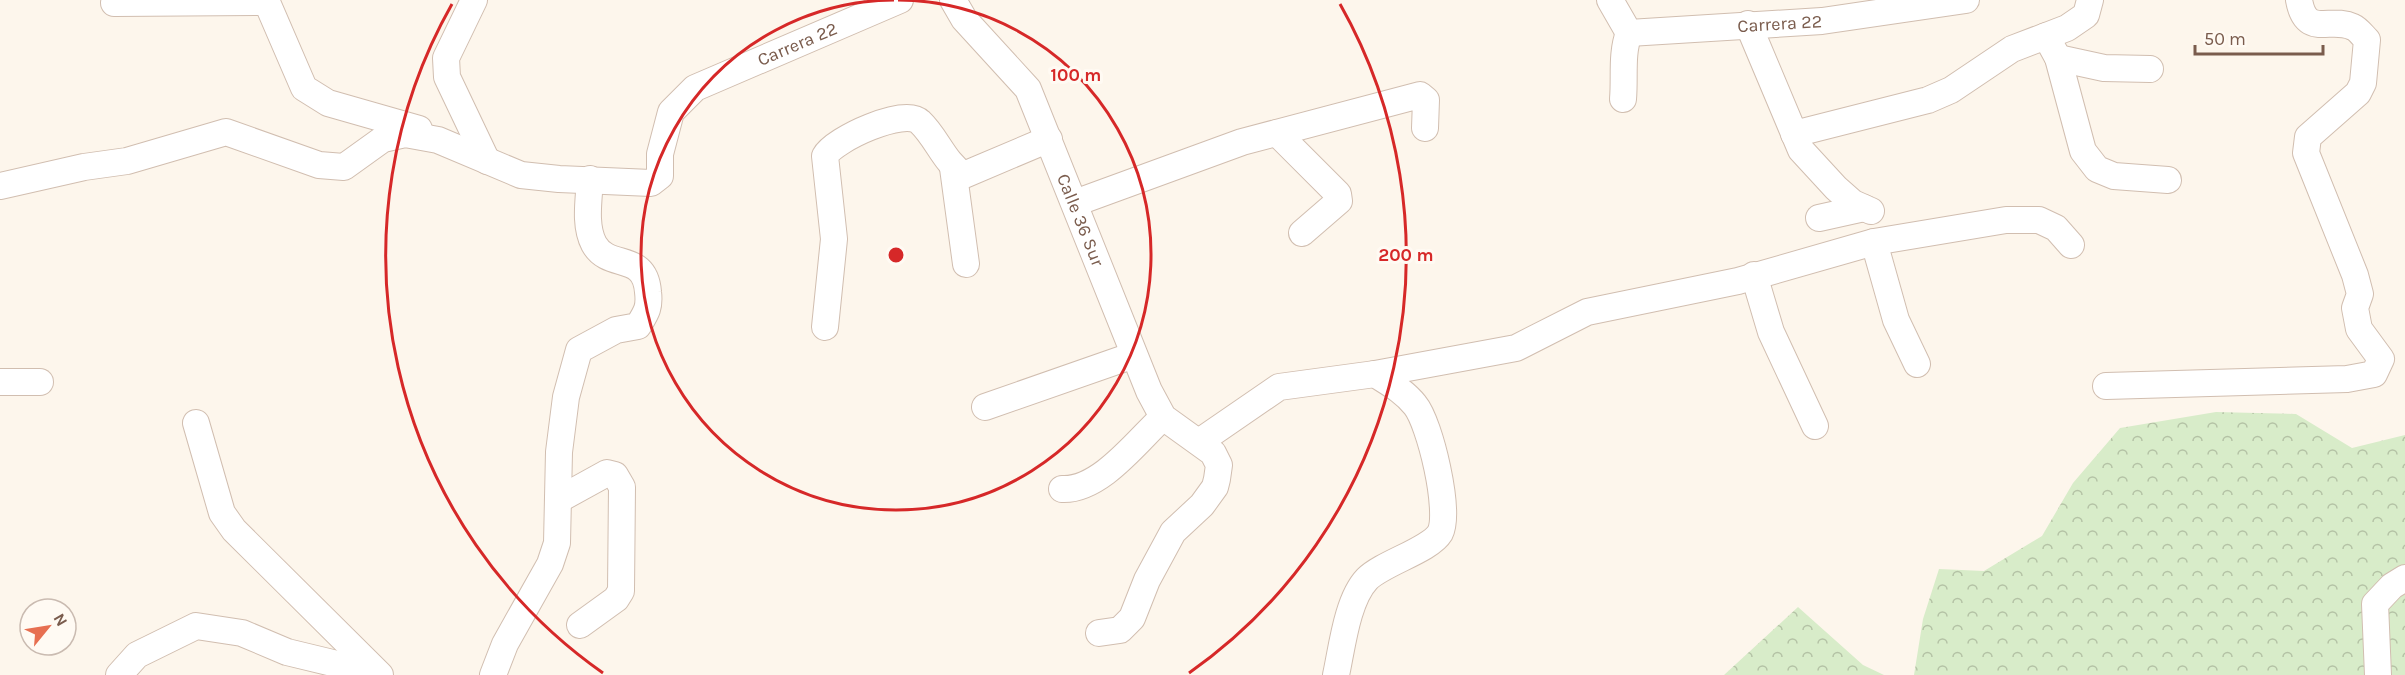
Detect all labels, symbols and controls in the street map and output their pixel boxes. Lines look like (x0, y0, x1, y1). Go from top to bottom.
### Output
street label: Carrera 22 (1737, 10, 1823, 37)
street label: Carrera 22 (754, 17, 841, 71)
scale bar (2195, 18, 2322, 56)
text: 50 m (2204, 28, 2246, 50)
text: 100 m (1051, 64, 1101, 86)
street label: Calle 36 Sur (1052, 170, 1109, 270)
text: 200 m (1378, 244, 1434, 266)
centre of rings (886, 245, 906, 265)
north arrow (18, 597, 78, 657)
text: N (49, 610, 72, 629)

